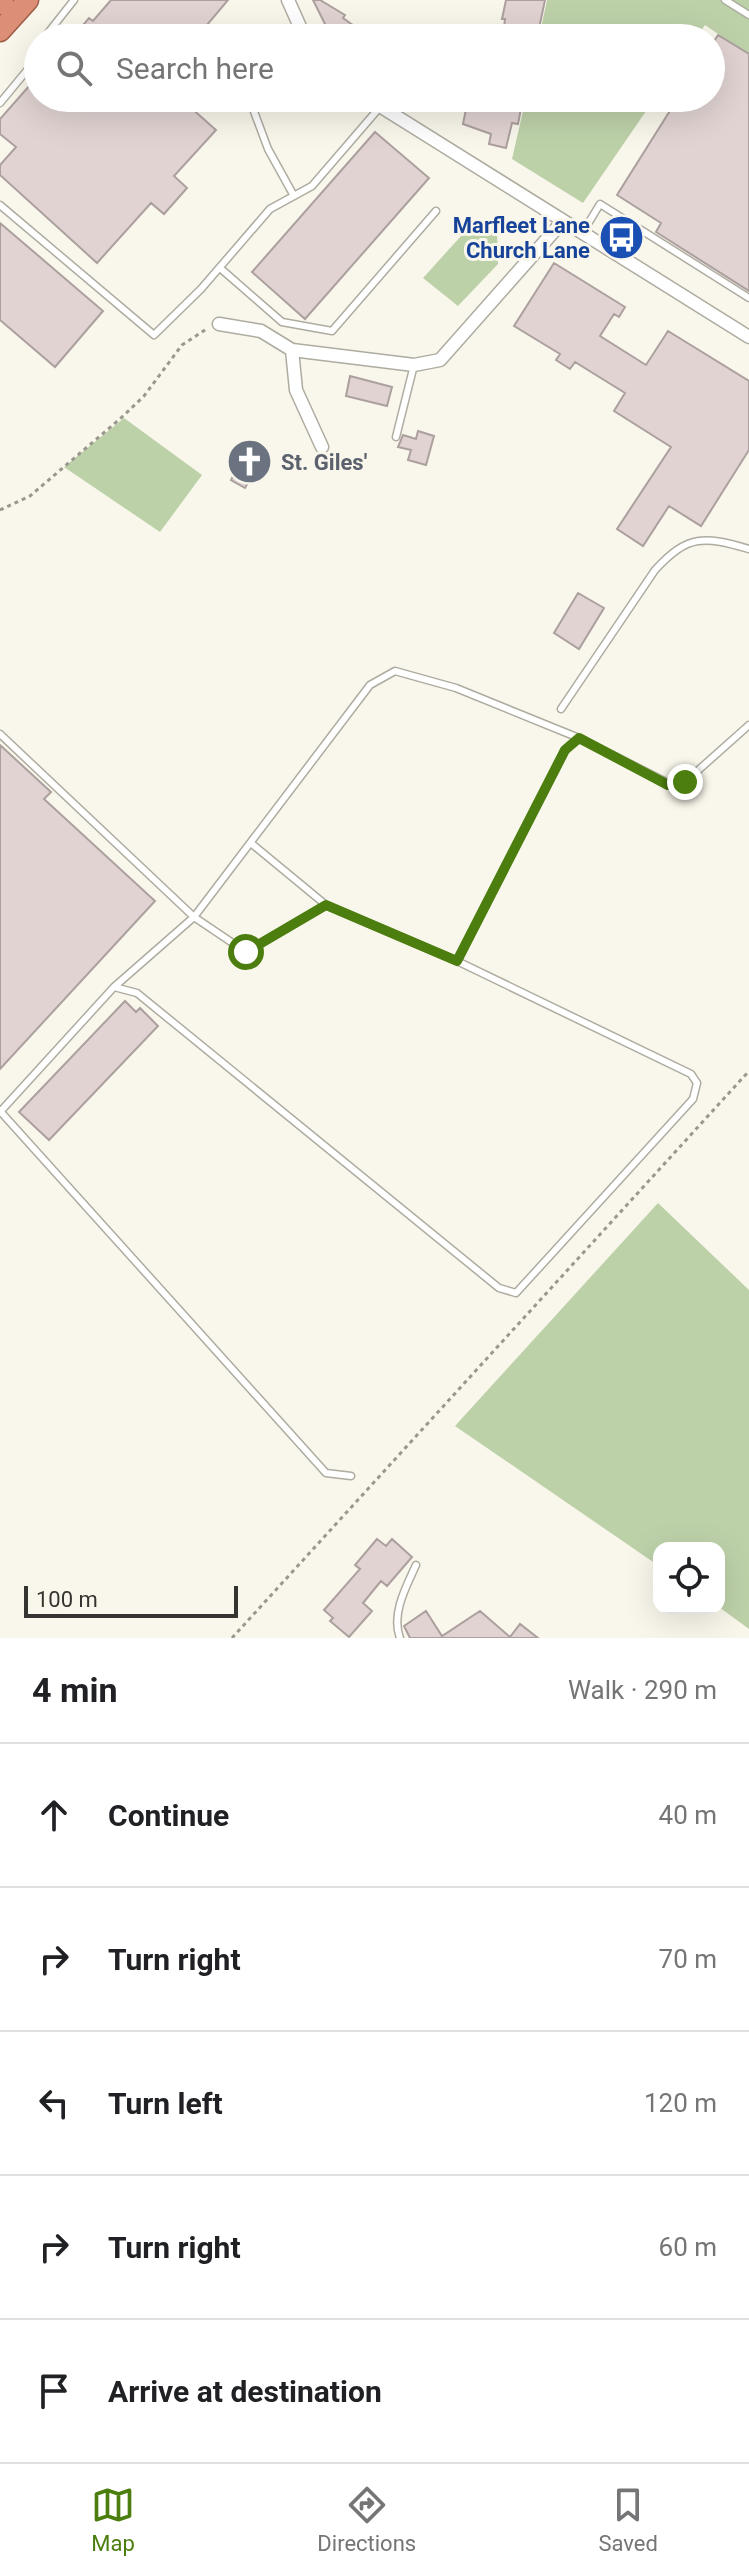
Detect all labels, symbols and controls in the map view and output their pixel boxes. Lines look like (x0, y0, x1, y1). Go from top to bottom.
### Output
search box (24, 24, 725, 112)
icon: search (52, 46, 96, 90)
text: Search here (116, 51, 274, 86)
place label: Marfleet Lane Church Lane (453, 213, 590, 263)
bus stop icon: Marfleet Lane Church Lane (597, 214, 645, 262)
church icon: St. Giles' (226, 438, 274, 486)
place label: St. Giles' (281, 450, 367, 475)
route end (667, 764, 703, 800)
route start (228, 934, 264, 970)
map controls (653, 1542, 725, 1614)
button: locate (653, 1542, 725, 1614)
scale bar (24, 1582, 238, 1618)
text: 100 m (36, 1587, 98, 1612)
text: 4 min (32, 1670, 117, 1710)
text: Walk · 290 m (568, 1675, 717, 1705)
icon: ahead (32, 1793, 76, 1837)
text: Continue (108, 1798, 229, 1833)
text: 40 m (659, 1800, 717, 1830)
icon: right (32, 1937, 76, 1981)
text: Turn right (108, 1942, 241, 1977)
text: 70 m (659, 1944, 717, 1974)
icon: left (32, 2081, 76, 2125)
text: Turn left (108, 2086, 223, 2121)
text: 120 m (644, 2088, 717, 2118)
icon: right (32, 2225, 76, 2269)
text: Turn right (108, 2230, 241, 2265)
text: 60 m (659, 2232, 717, 2262)
icon: arrive (32, 2369, 76, 2413)
text: Arrive at destination (108, 2374, 382, 2409)
tab: Map (91, 2483, 135, 2556)
tab: Directions (317, 2483, 416, 2556)
tab: Saved (598, 2483, 658, 2556)

